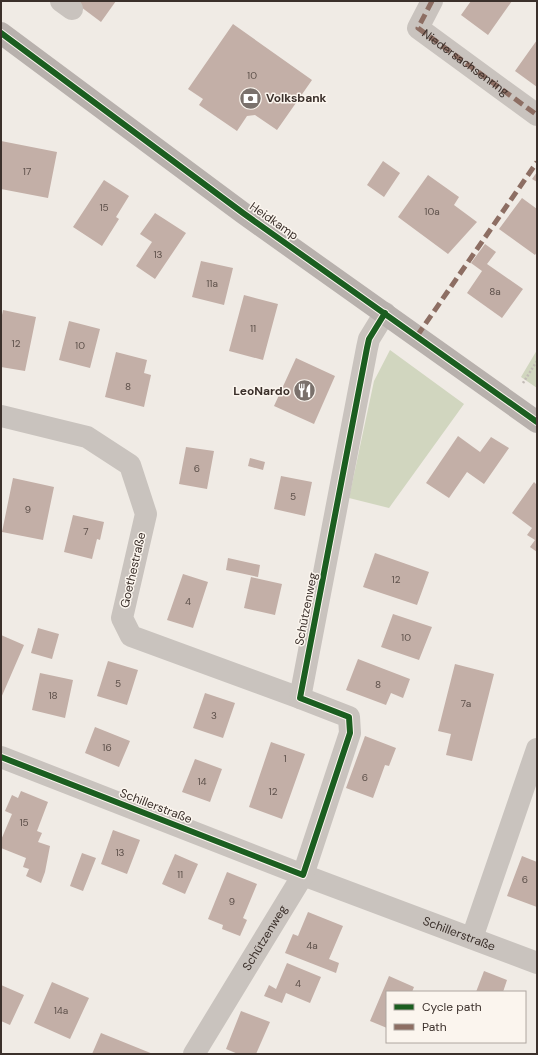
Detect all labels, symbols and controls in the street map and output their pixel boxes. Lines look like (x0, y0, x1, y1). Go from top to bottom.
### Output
street label: Niedersachsenring (419, 25, 512, 100)
house number: 10 (247, 69, 257, 82)
bank icon: Volksbank (238, 85, 264, 111)
place label: Volksbank (266, 90, 327, 106)
house number: 17 (23, 165, 31, 178)
street label: Heidkamp (246, 198, 302, 244)
house number: 15 (99, 201, 109, 214)
house number: 10a (424, 205, 440, 218)
house number: 13 (153, 248, 163, 261)
house number: 11a (206, 277, 218, 290)
house number: 8a (489, 285, 501, 298)
house number: 11 (250, 322, 256, 335)
house number: 12 (12, 337, 21, 350)
house number: 10 (75, 339, 85, 352)
restaurant icon: LeoNardo (292, 378, 318, 404)
house number: 8 (125, 380, 131, 393)
place label: LeoNardo (233, 383, 290, 399)
house number: 6 (194, 462, 200, 475)
house number: 5 (290, 490, 296, 503)
house number: 9 (25, 503, 31, 516)
house number: 7 (83, 525, 89, 538)
street label: Goethestraße (117, 530, 150, 609)
street label: Schützenweg (291, 571, 321, 647)
house number: 12 (392, 573, 401, 586)
house number: 4 (185, 595, 191, 608)
house number: 10 (401, 631, 411, 644)
house number: 5 (115, 677, 121, 690)
house number: 8 (375, 678, 381, 691)
house number: 18 (48, 689, 58, 702)
house number: 7a (461, 697, 471, 710)
house number: 3 (211, 709, 217, 722)
house number: 16 (102, 741, 112, 754)
house number: 1 (283, 752, 287, 765)
house number: 6 (362, 771, 368, 784)
house number: 14 (197, 775, 207, 788)
street label: Schillerstraße (118, 785, 195, 827)
house number: 12 (269, 785, 278, 798)
house number: 15 (19, 816, 29, 829)
house number: 13 (115, 846, 125, 859)
house number: 11 (177, 868, 183, 881)
house number: 6 (522, 873, 528, 886)
house number: 9 (229, 895, 235, 908)
street label: Schützenweg (239, 902, 291, 974)
street label: Schillerstraße (421, 913, 498, 955)
house number: 4a (306, 939, 318, 952)
house number: 4 (295, 977, 301, 990)
legend (386, 991, 526, 1043)
text: Cycle path (422, 999, 482, 1015)
house number: 14a (54, 1004, 68, 1017)
text: Path (422, 1019, 447, 1035)

